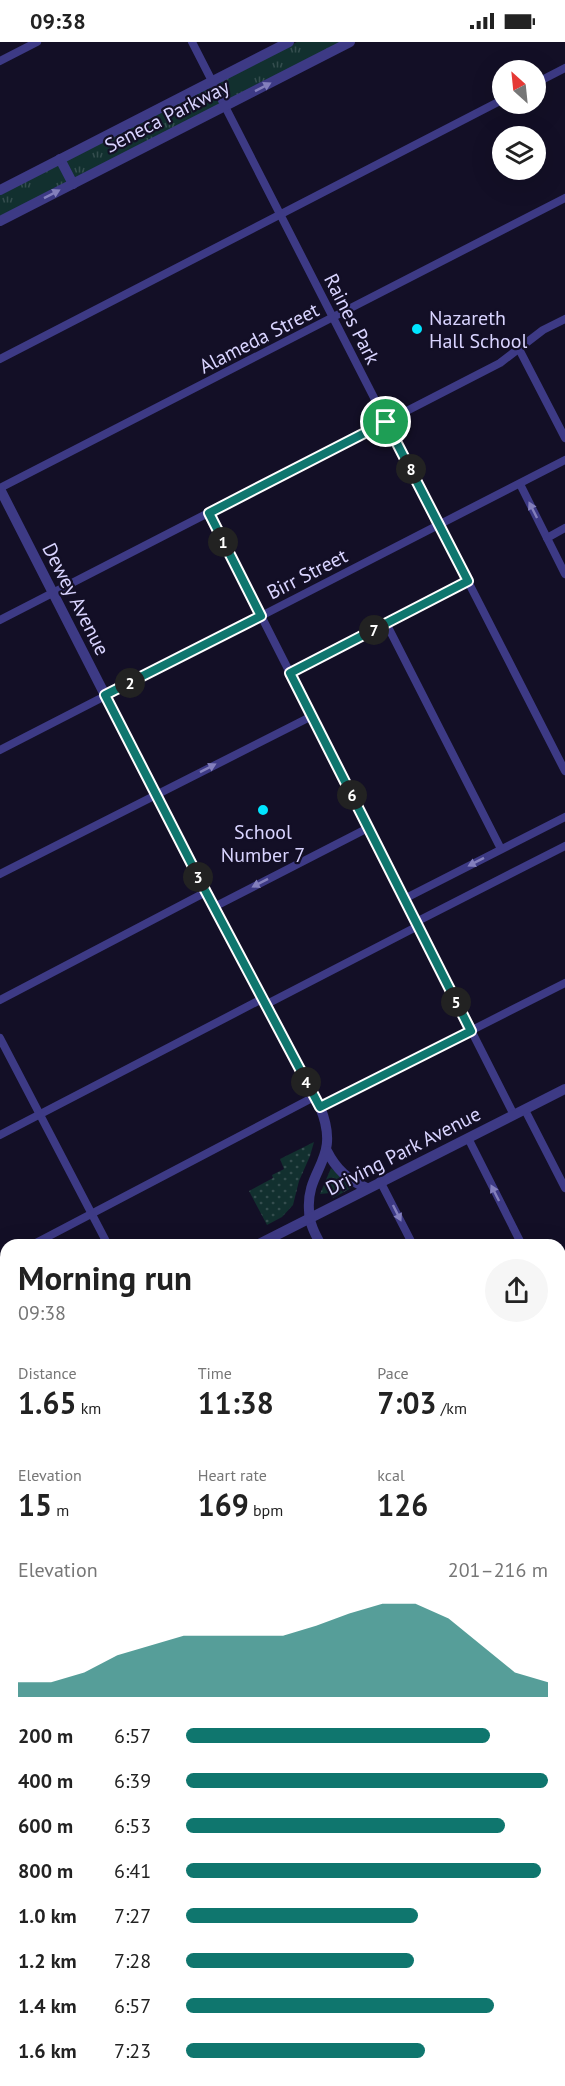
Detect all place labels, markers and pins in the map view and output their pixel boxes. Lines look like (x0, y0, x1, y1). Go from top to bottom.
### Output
place label: Nazareth Hall School (429, 305, 527, 354)
marker: Nazareth Hall School (410, 322, 424, 336)
pin (360, 396, 411, 447)
pin: 8 (396, 454, 426, 484)
pin: 1 (208, 527, 238, 557)
pin: 7 (359, 615, 389, 645)
pin: 2 (115, 668, 145, 698)
pin: 6 (337, 780, 367, 810)
marker: School Number 7 (256, 803, 270, 817)
place label: School Number 7 (221, 819, 305, 868)
pin: 3 (183, 862, 213, 892)
pin: 5 (441, 987, 471, 1017)
pin: 4 (291, 1067, 321, 1097)

